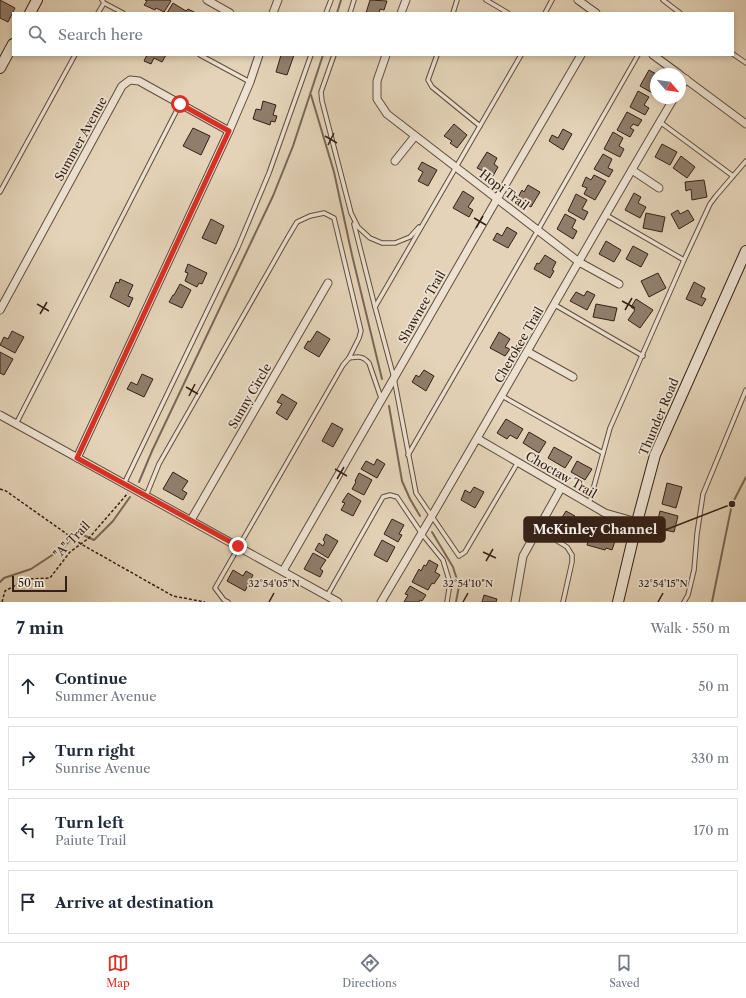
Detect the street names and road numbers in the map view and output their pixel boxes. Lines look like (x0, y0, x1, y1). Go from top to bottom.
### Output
street label: Summer Avenue (51, 94, 110, 183)
street label: Hopi Trail (477, 166, 532, 213)
street label: Shawnee Trail (395, 267, 449, 346)
street label: Cherokee Trail (491, 304, 547, 385)
street label: Sunny Circle (225, 360, 274, 431)
street label: Thunder Road (635, 375, 682, 458)
street label: Choctaw Trail (523, 448, 600, 501)
street label: "A" Trail (50, 518, 93, 561)

